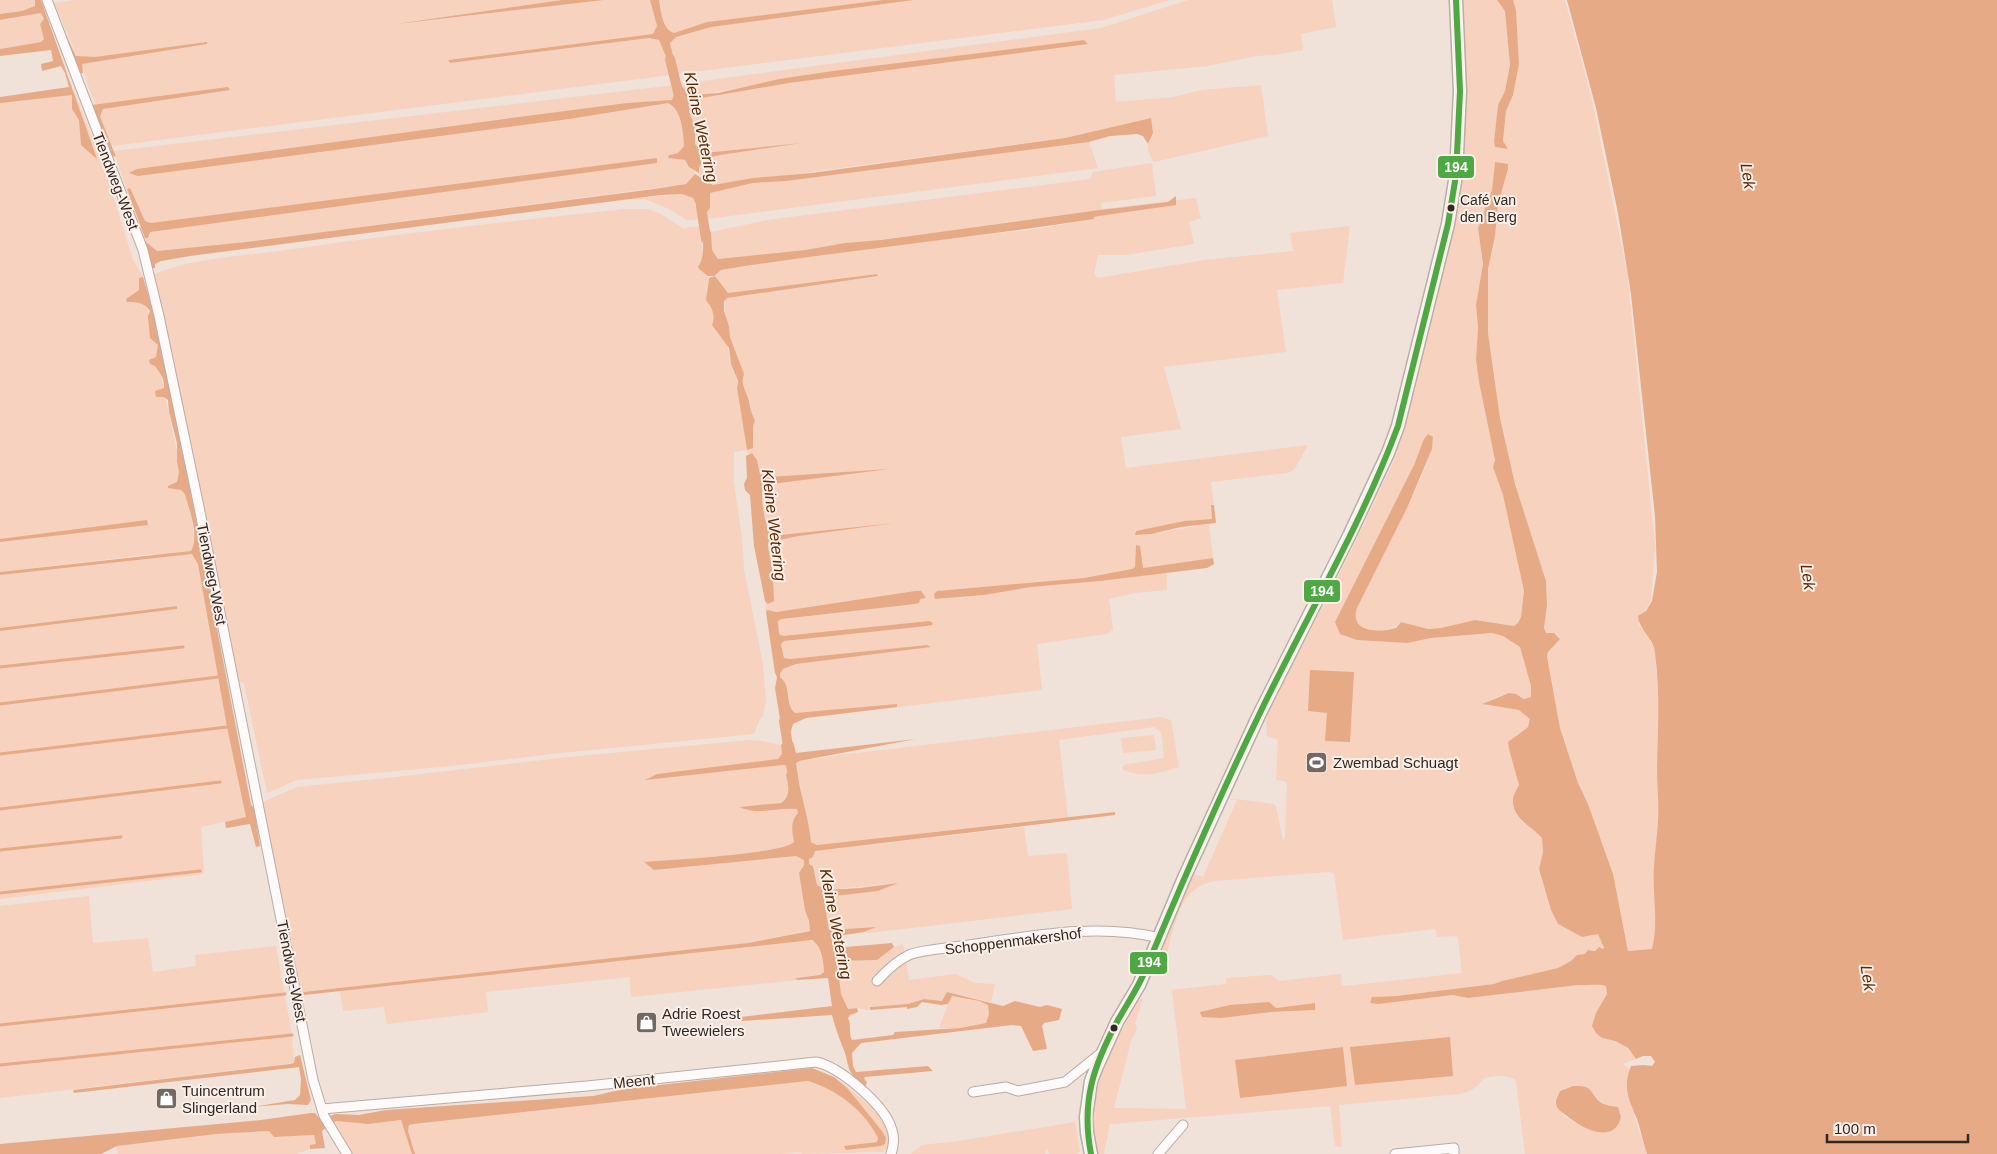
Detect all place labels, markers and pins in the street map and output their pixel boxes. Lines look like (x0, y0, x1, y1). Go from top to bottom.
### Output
place label: Café van den Berg (1460, 192, 1517, 225)
marker: Café van den Berg (1446, 203, 1456, 213)
sports icon: Zwembad Schuagt (1305, 750, 1329, 774)
place label: Zwembad Schuagt (1333, 754, 1459, 771)
place label: Adrie Roest Tweewielers (662, 1005, 745, 1039)
shop icon: Adrie Roest Tweewielers (634, 1010, 658, 1034)
unlabelled marker (1109, 1023, 1119, 1033)
place label: Tuincentrum Slingerland (182, 1082, 265, 1116)
shop icon: Tuincentrum Slingerland (154, 1087, 178, 1111)

